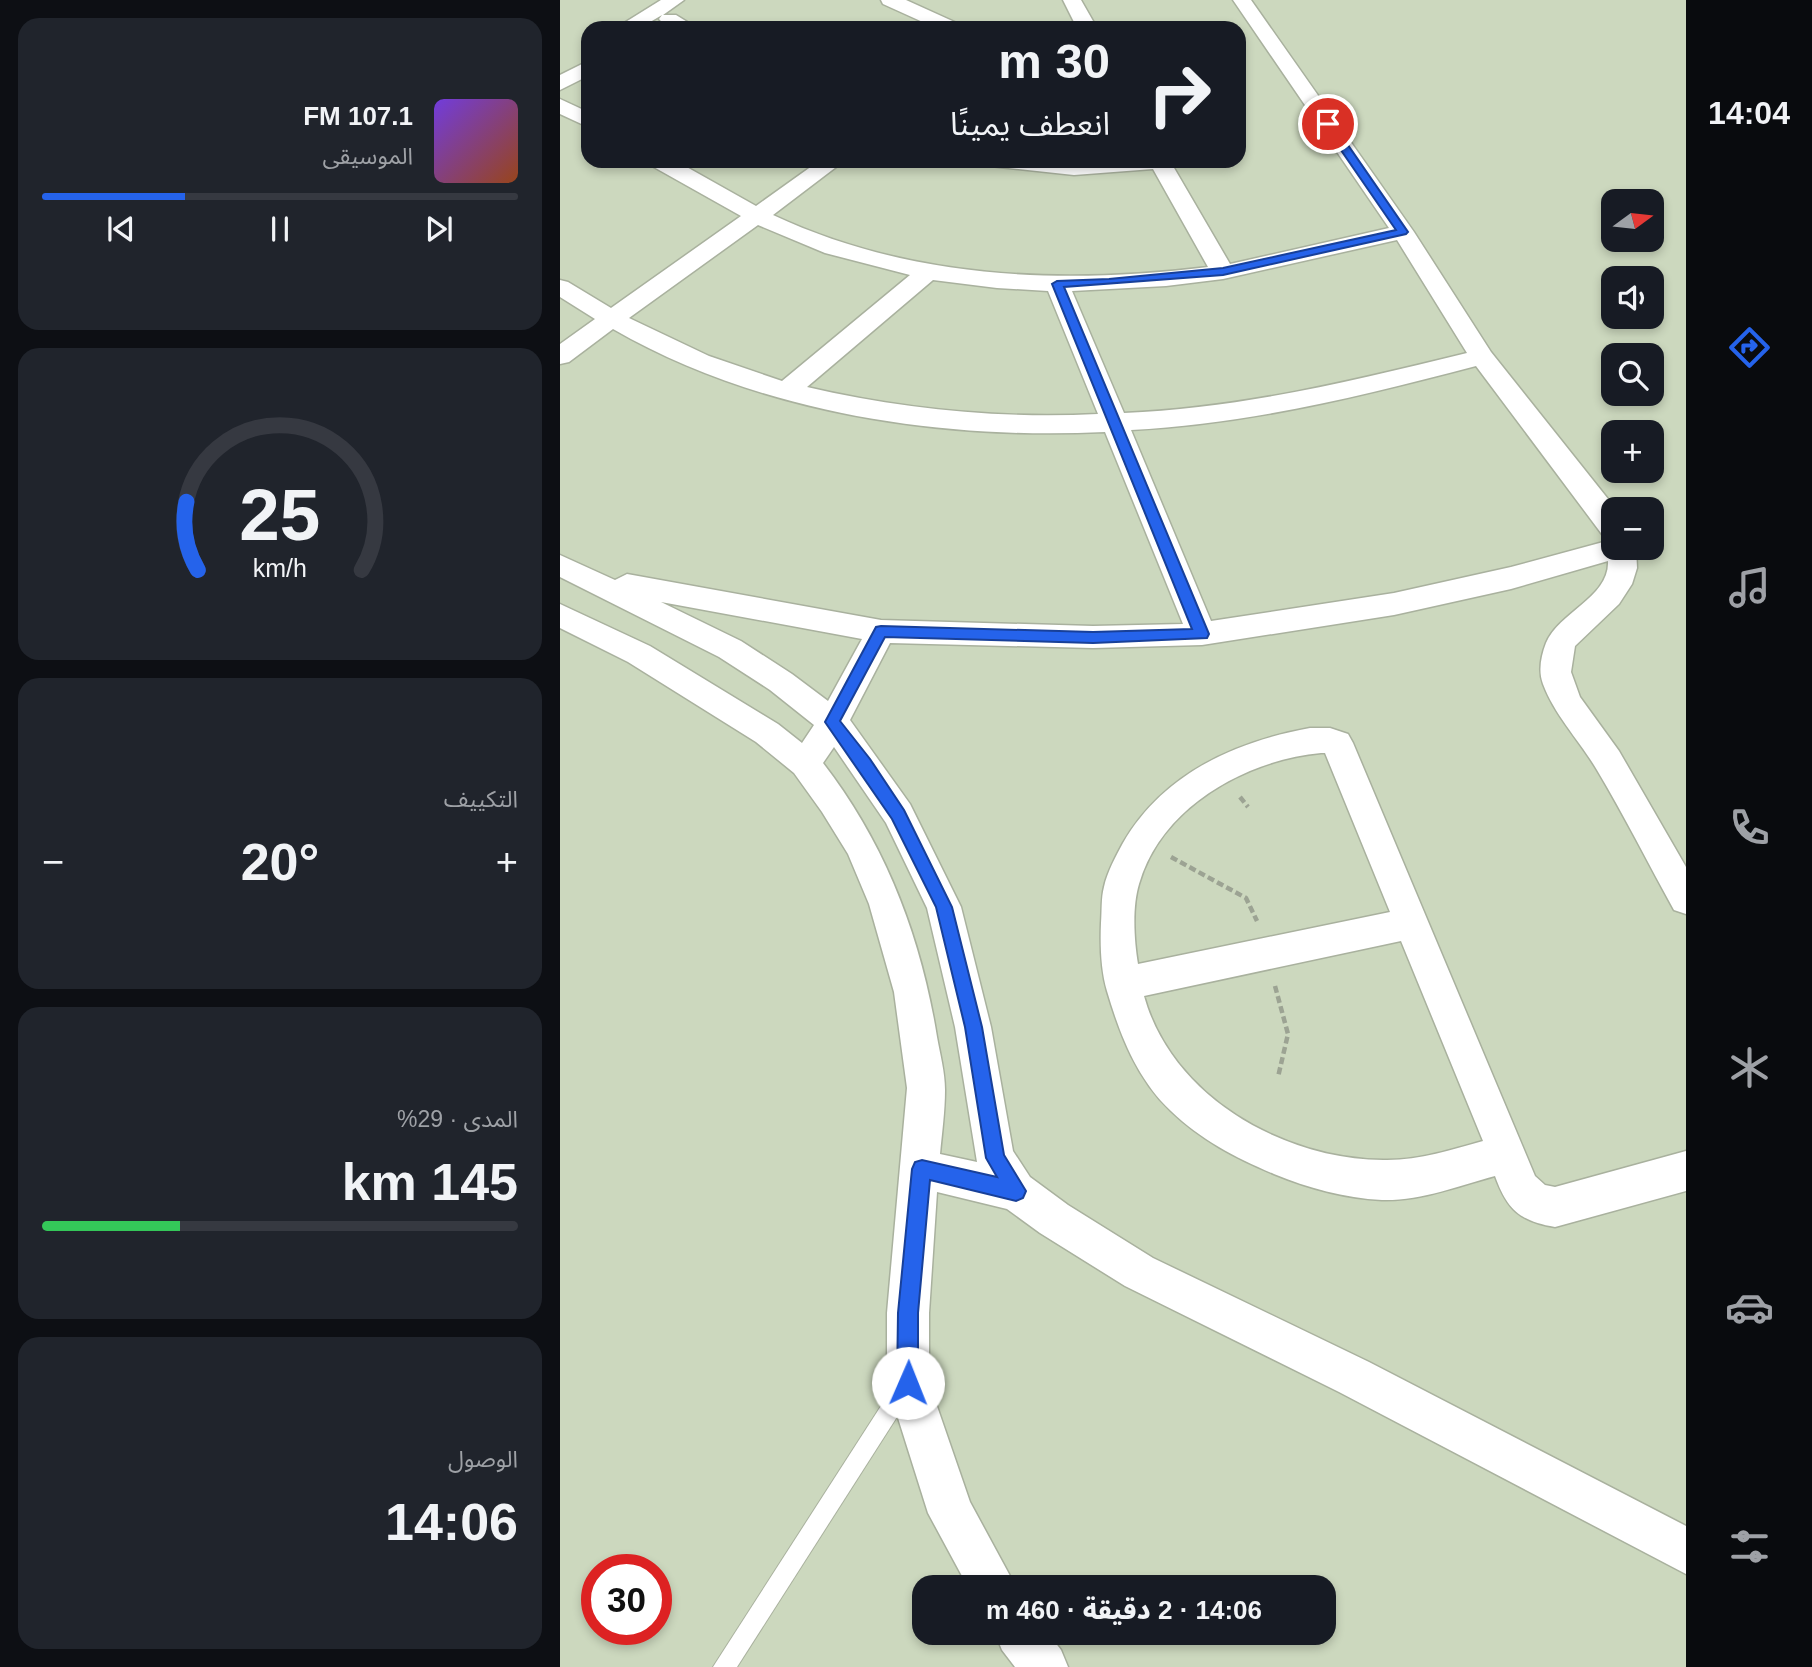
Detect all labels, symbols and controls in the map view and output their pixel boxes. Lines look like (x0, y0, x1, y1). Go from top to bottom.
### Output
text: 30 m (998, 34, 1110, 88)
icon: right (1134, 49, 1225, 140)
pin (1298, 94, 1358, 154)
text: 14:04 (1708, 95, 1790, 131)
text: 107.1 FM (303, 101, 413, 131)
icon: arrive (1309, 105, 1347, 143)
text: انعطف يمينًا (950, 106, 1110, 142)
text: الموسيقى (322, 143, 413, 169)
north arrow (1601, 189, 1664, 252)
map controls (1601, 189, 1664, 560)
icon: previous (102, 210, 140, 248)
icon: pause (261, 210, 299, 248)
icon: next (420, 210, 458, 248)
button: sound (1601, 266, 1664, 329)
icon: directions (1725, 323, 1774, 372)
button: search (1601, 343, 1664, 406)
button: + (1601, 420, 1664, 483)
text: 25 (240, 474, 320, 555)
button: − (1601, 497, 1664, 560)
text: km/h (253, 553, 307, 581)
icon: music (1725, 563, 1774, 612)
text: التكييف (444, 786, 518, 812)
icon: phone (1725, 803, 1774, 852)
text: 20° (241, 833, 319, 891)
text: − (42, 841, 64, 883)
text: + (496, 841, 518, 883)
icon: climate (1725, 1043, 1774, 1092)
text: المدى · 29% (397, 1106, 518, 1132)
text: 145 km (342, 1153, 518, 1211)
icon: car (1725, 1283, 1774, 1332)
position arrow (871, 1346, 945, 1420)
text: الوصول (448, 1446, 518, 1472)
text: 14:06 (385, 1493, 518, 1551)
icon: filters (1725, 1522, 1774, 1571)
speed limit sign: 30 (581, 1554, 672, 1645)
text: 14:06 · 2 دقيقة · 460 m (986, 1595, 1262, 1625)

